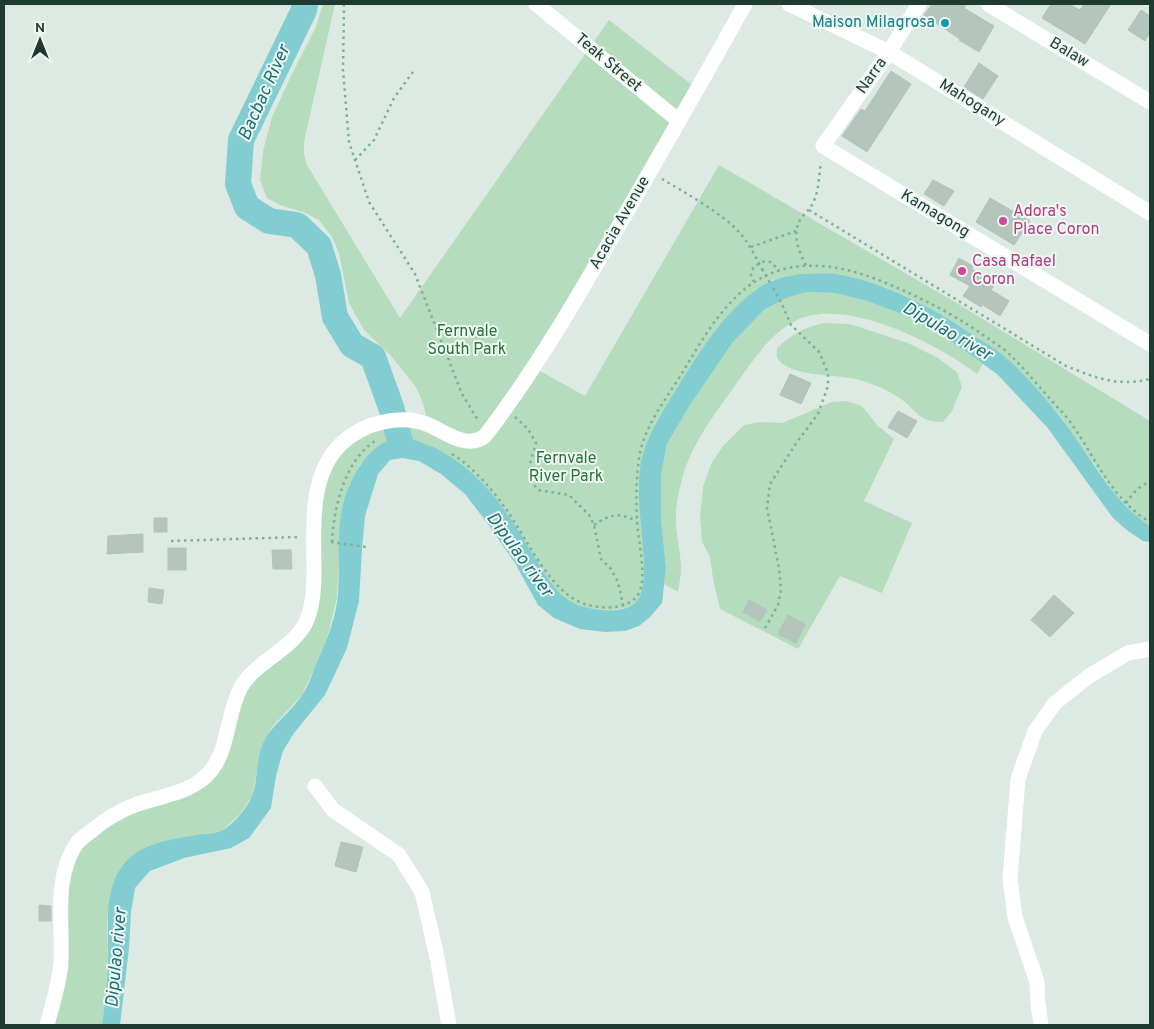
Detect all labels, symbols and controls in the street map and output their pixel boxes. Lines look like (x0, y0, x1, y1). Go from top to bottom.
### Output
place label: Maison Milagrosa (812, 13, 935, 33)
north arrow (15, 15, 65, 65)
marker: Maison Milagrosa (939, 17, 951, 29)
text: N (35, 20, 45, 37)
street label: Teak Street (570, 29, 646, 97)
street label: Balaw (1045, 33, 1093, 73)
water label: Bacbac River (234, 40, 297, 144)
street label: Narra (852, 54, 892, 98)
street label: Mahogany (935, 75, 1009, 131)
street label: Acacia Avenue (585, 173, 655, 273)
street label: Kamagong (897, 186, 973, 242)
place label: Adora's Place Coron (1013, 202, 1099, 240)
marker: Adora's Place Coron (997, 215, 1009, 227)
place label: Casa Rafael Coron (972, 252, 1056, 290)
marker: Casa Rafael Coron (956, 265, 968, 277)
water label: Dipulao river (898, 297, 998, 368)
park label: Fernvale South Park (428, 322, 506, 360)
park label: Fernvale River Park (529, 449, 603, 487)
water label: Dipulao river (480, 508, 559, 604)
water label: Dipulao river (101, 905, 133, 1009)

